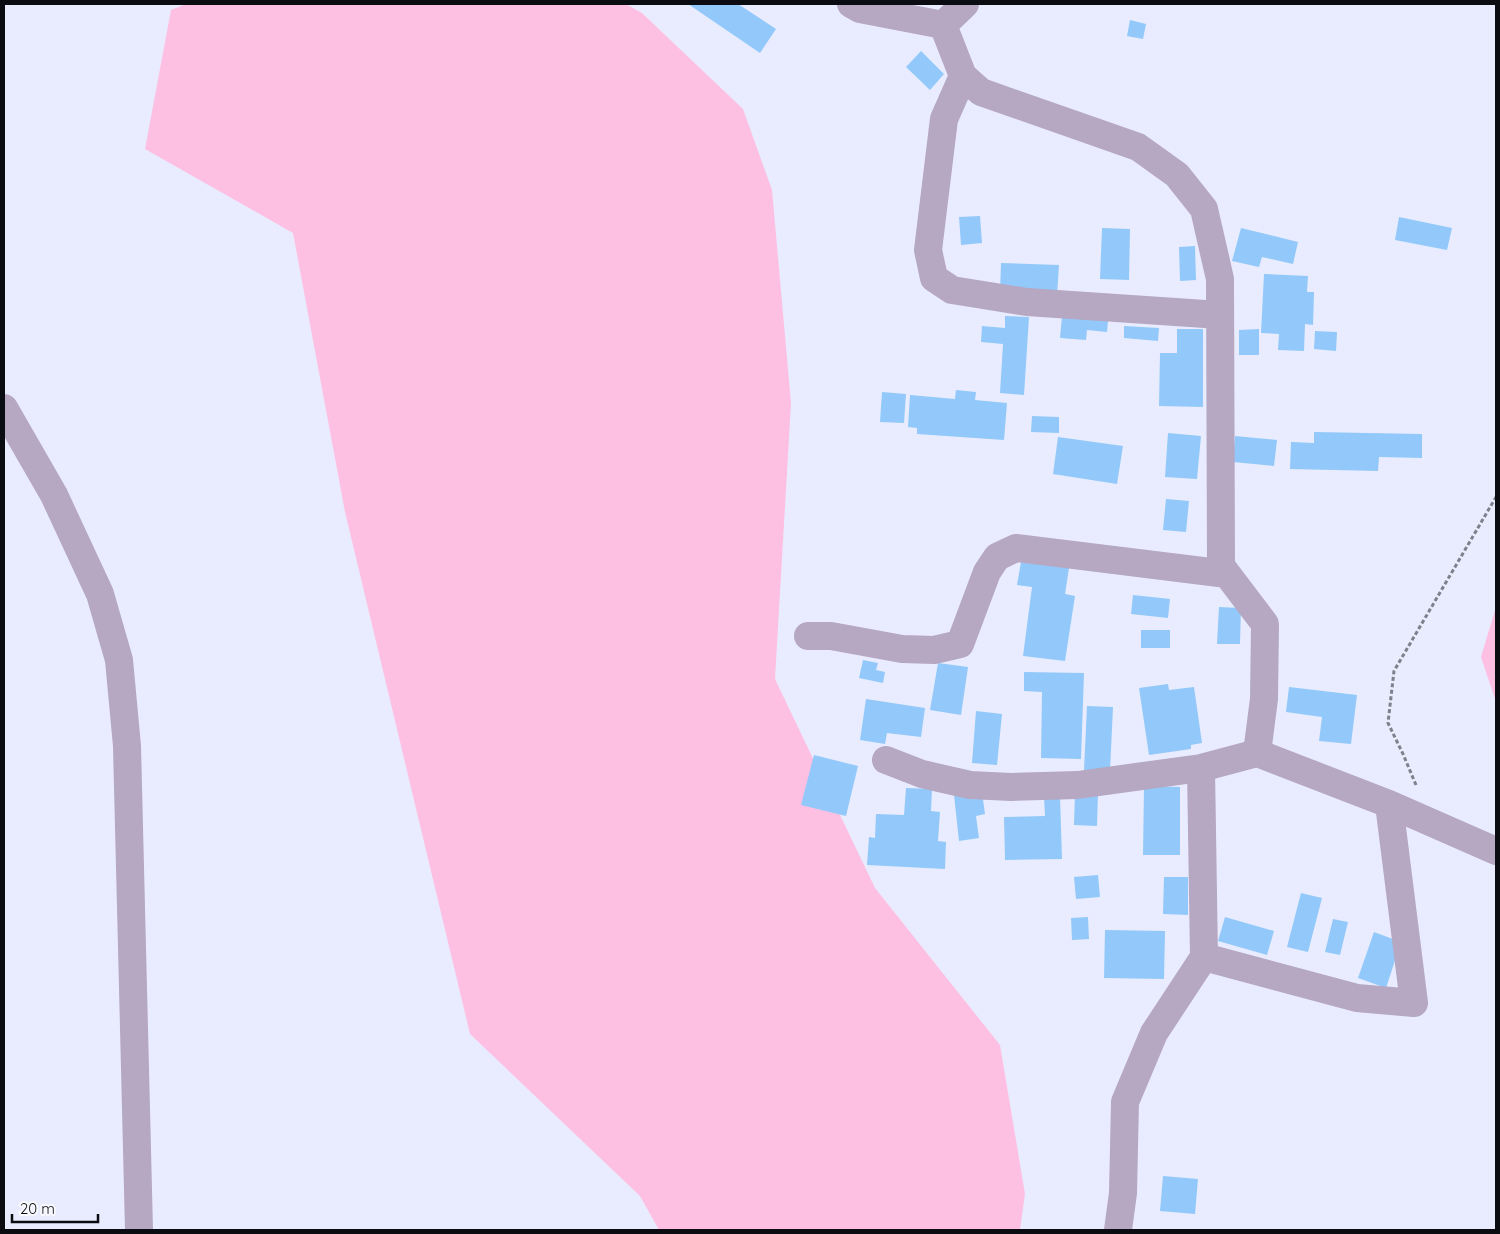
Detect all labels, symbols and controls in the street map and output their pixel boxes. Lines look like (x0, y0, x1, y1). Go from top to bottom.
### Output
scale bar (12, 1192, 99, 1224)
text: 20 m (20, 1199, 55, 1218)

